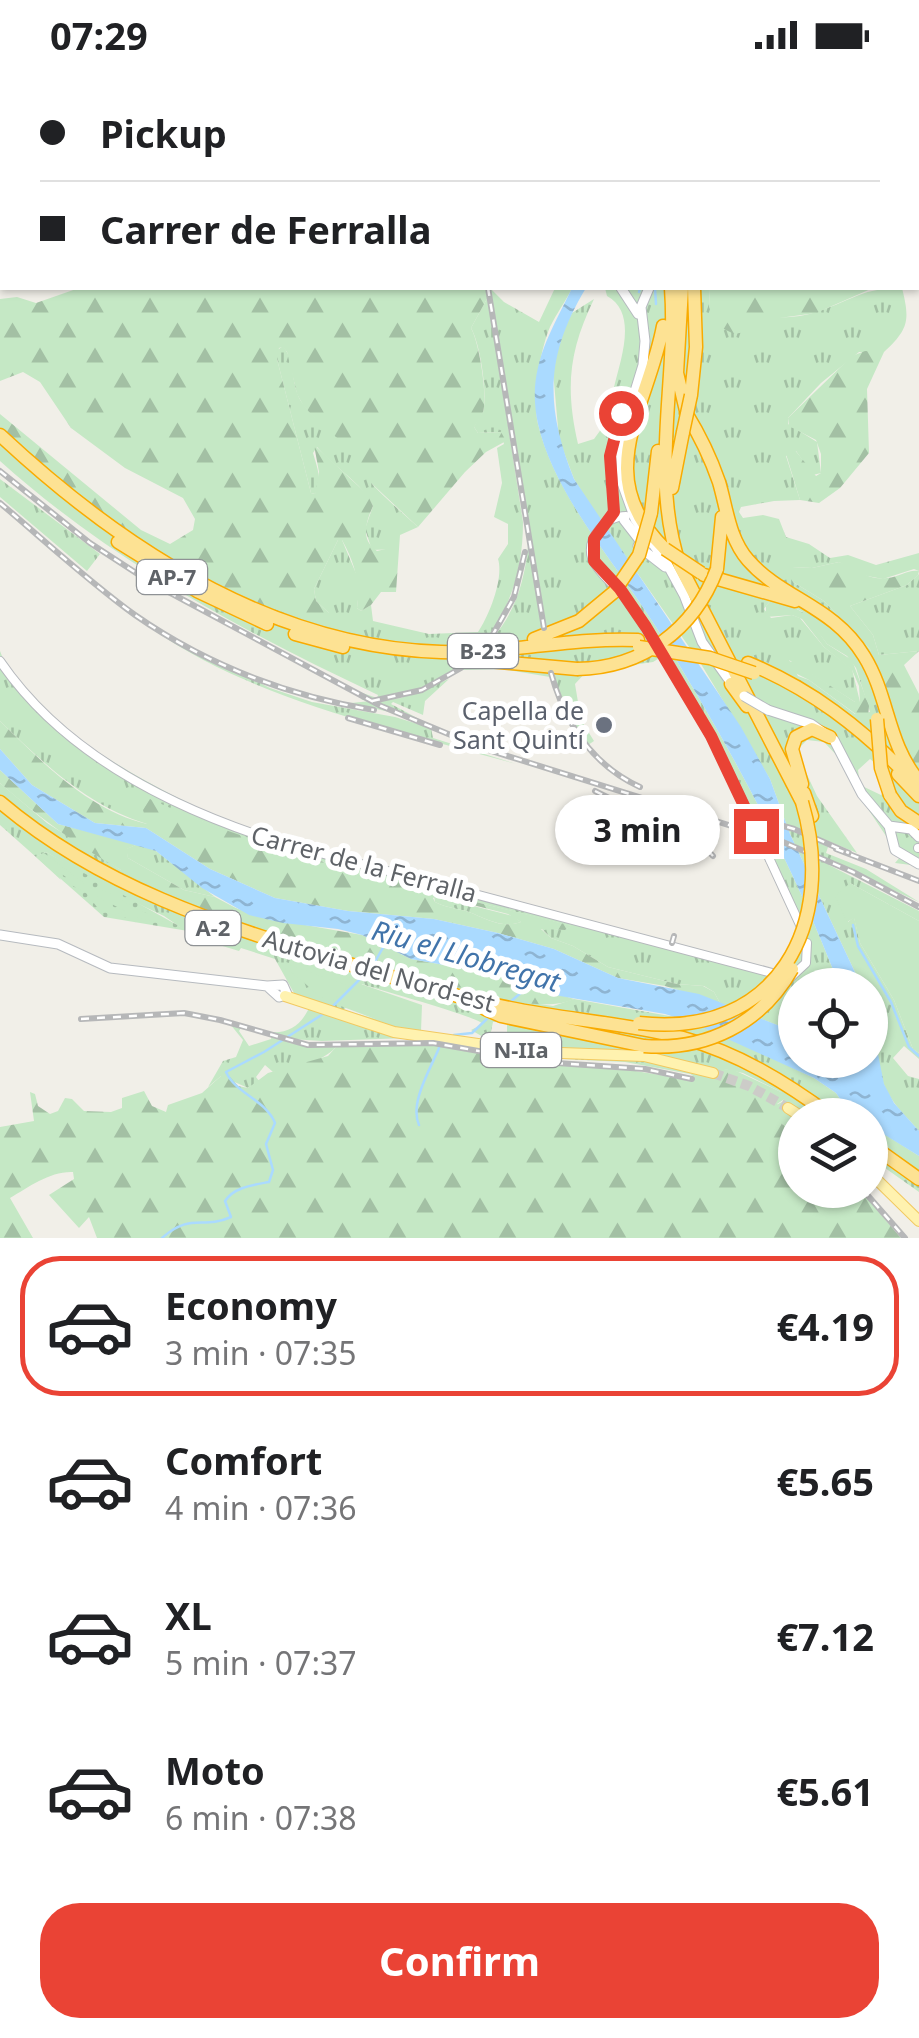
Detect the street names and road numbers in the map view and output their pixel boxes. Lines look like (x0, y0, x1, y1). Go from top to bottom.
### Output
road number: AP-7 (137, 560, 207, 594)
road number: B-23 (448, 634, 518, 668)
street label: Carrer de la Ferralla (248, 817, 481, 909)
road number: A-2 (186, 911, 240, 945)
street label: Autovia del Nord-est (259, 921, 499, 1019)
road number: N-IIa (481, 1033, 561, 1067)

